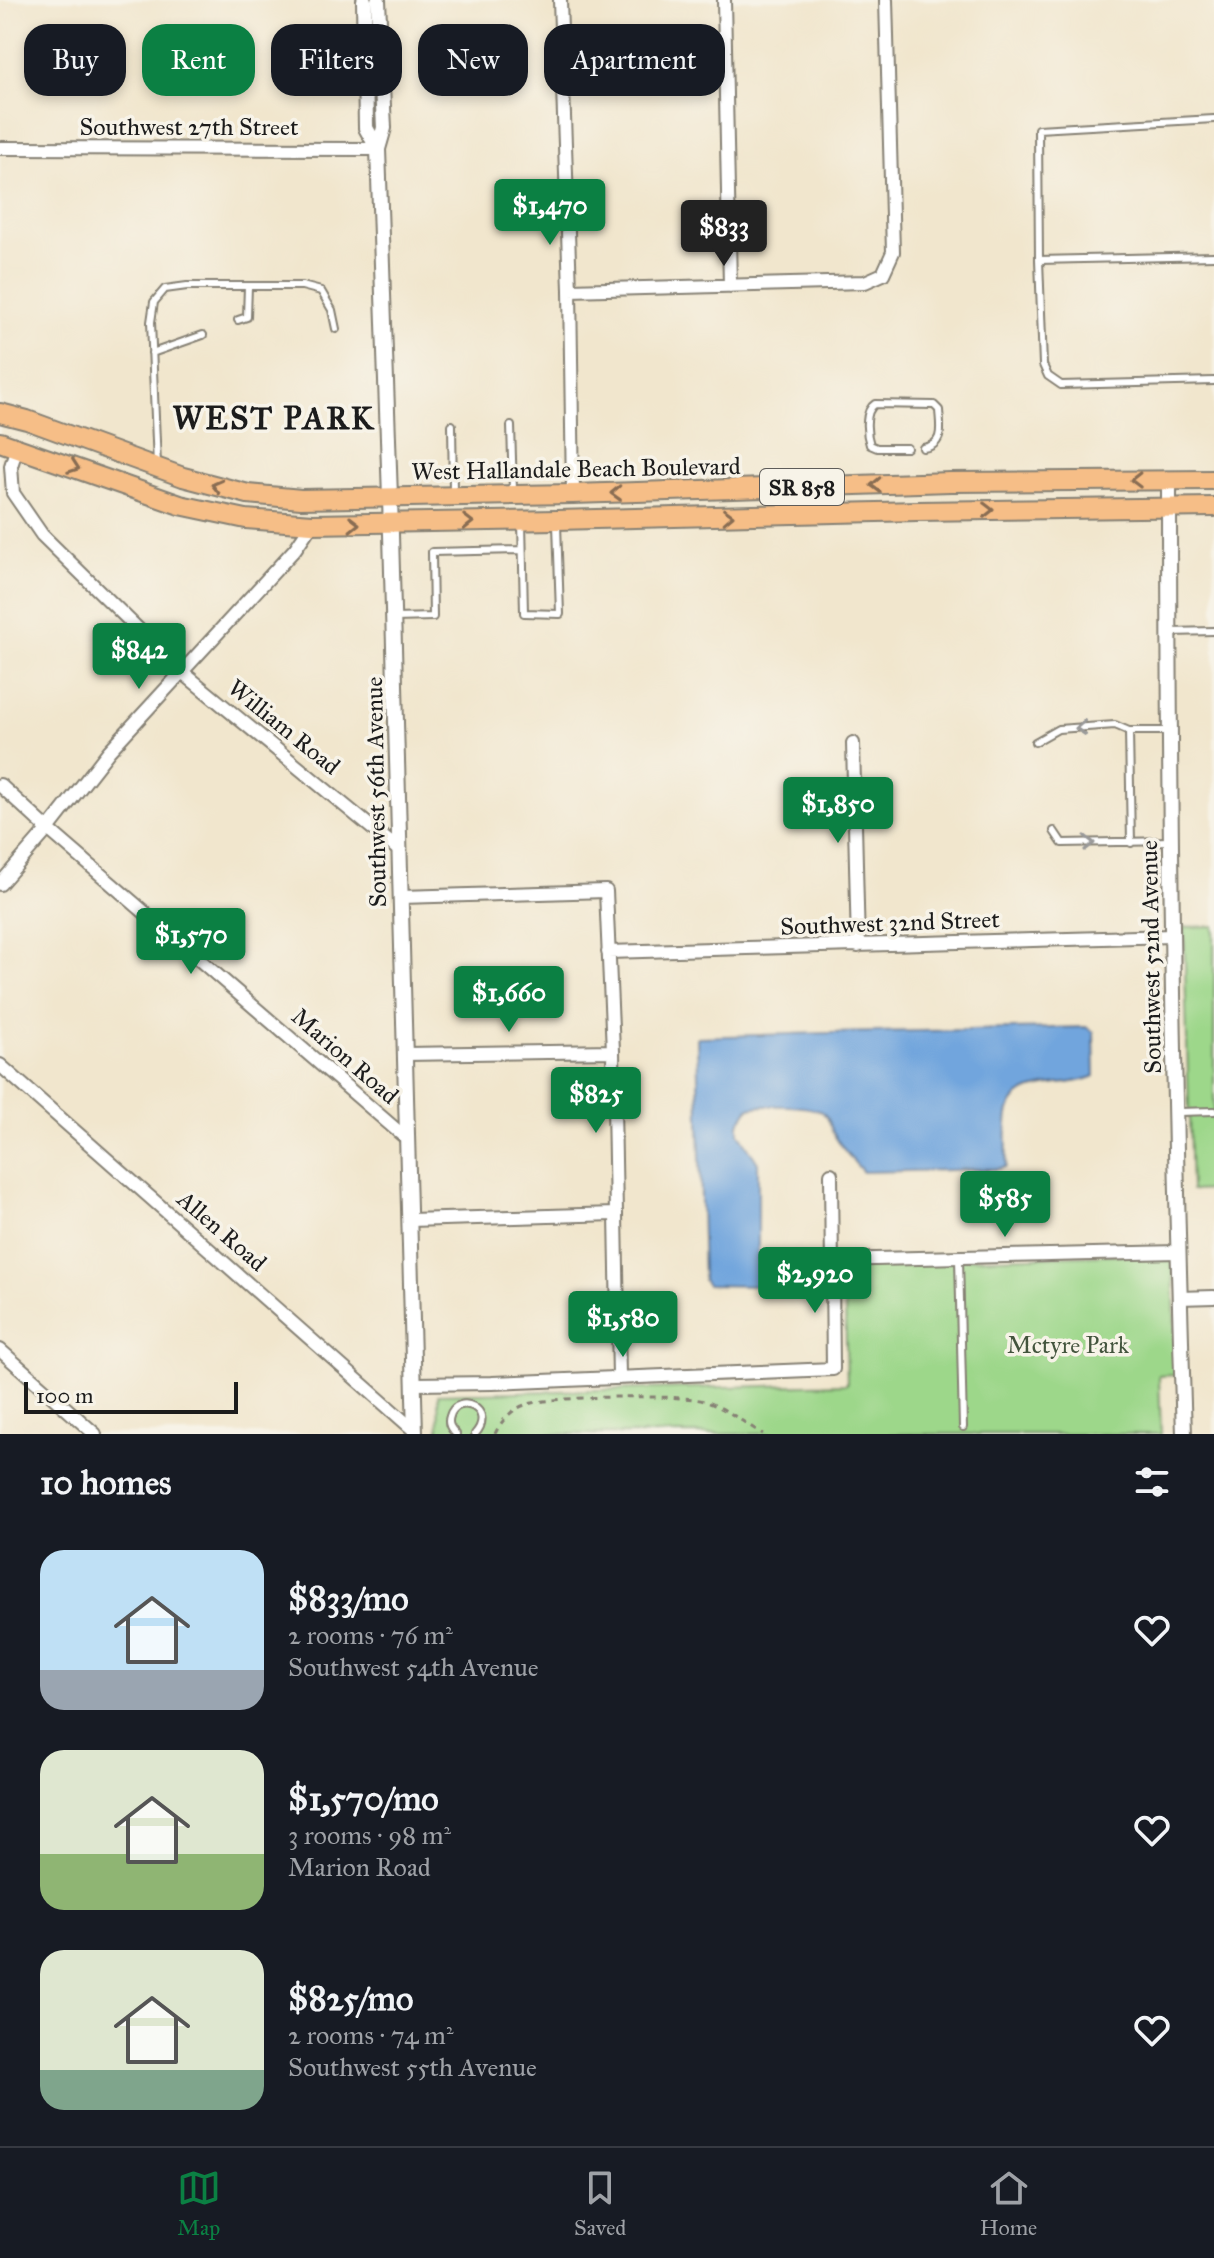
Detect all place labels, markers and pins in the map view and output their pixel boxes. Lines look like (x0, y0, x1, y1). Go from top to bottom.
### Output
pin: $1,470 (485, 179, 615, 247)
pin: $833 (677, 200, 771, 268)
pin: $842 (92, 623, 186, 691)
pin: $1,850 (773, 777, 903, 845)
pin: $1,570 (126, 908, 256, 976)
pin: $1,660 (444, 966, 574, 1034)
pin: $825 (549, 1067, 643, 1135)
pin: $585 (958, 1171, 1052, 1239)
pin: $2,920 (750, 1247, 880, 1315)
pin: $1,580 (558, 1291, 688, 1359)

